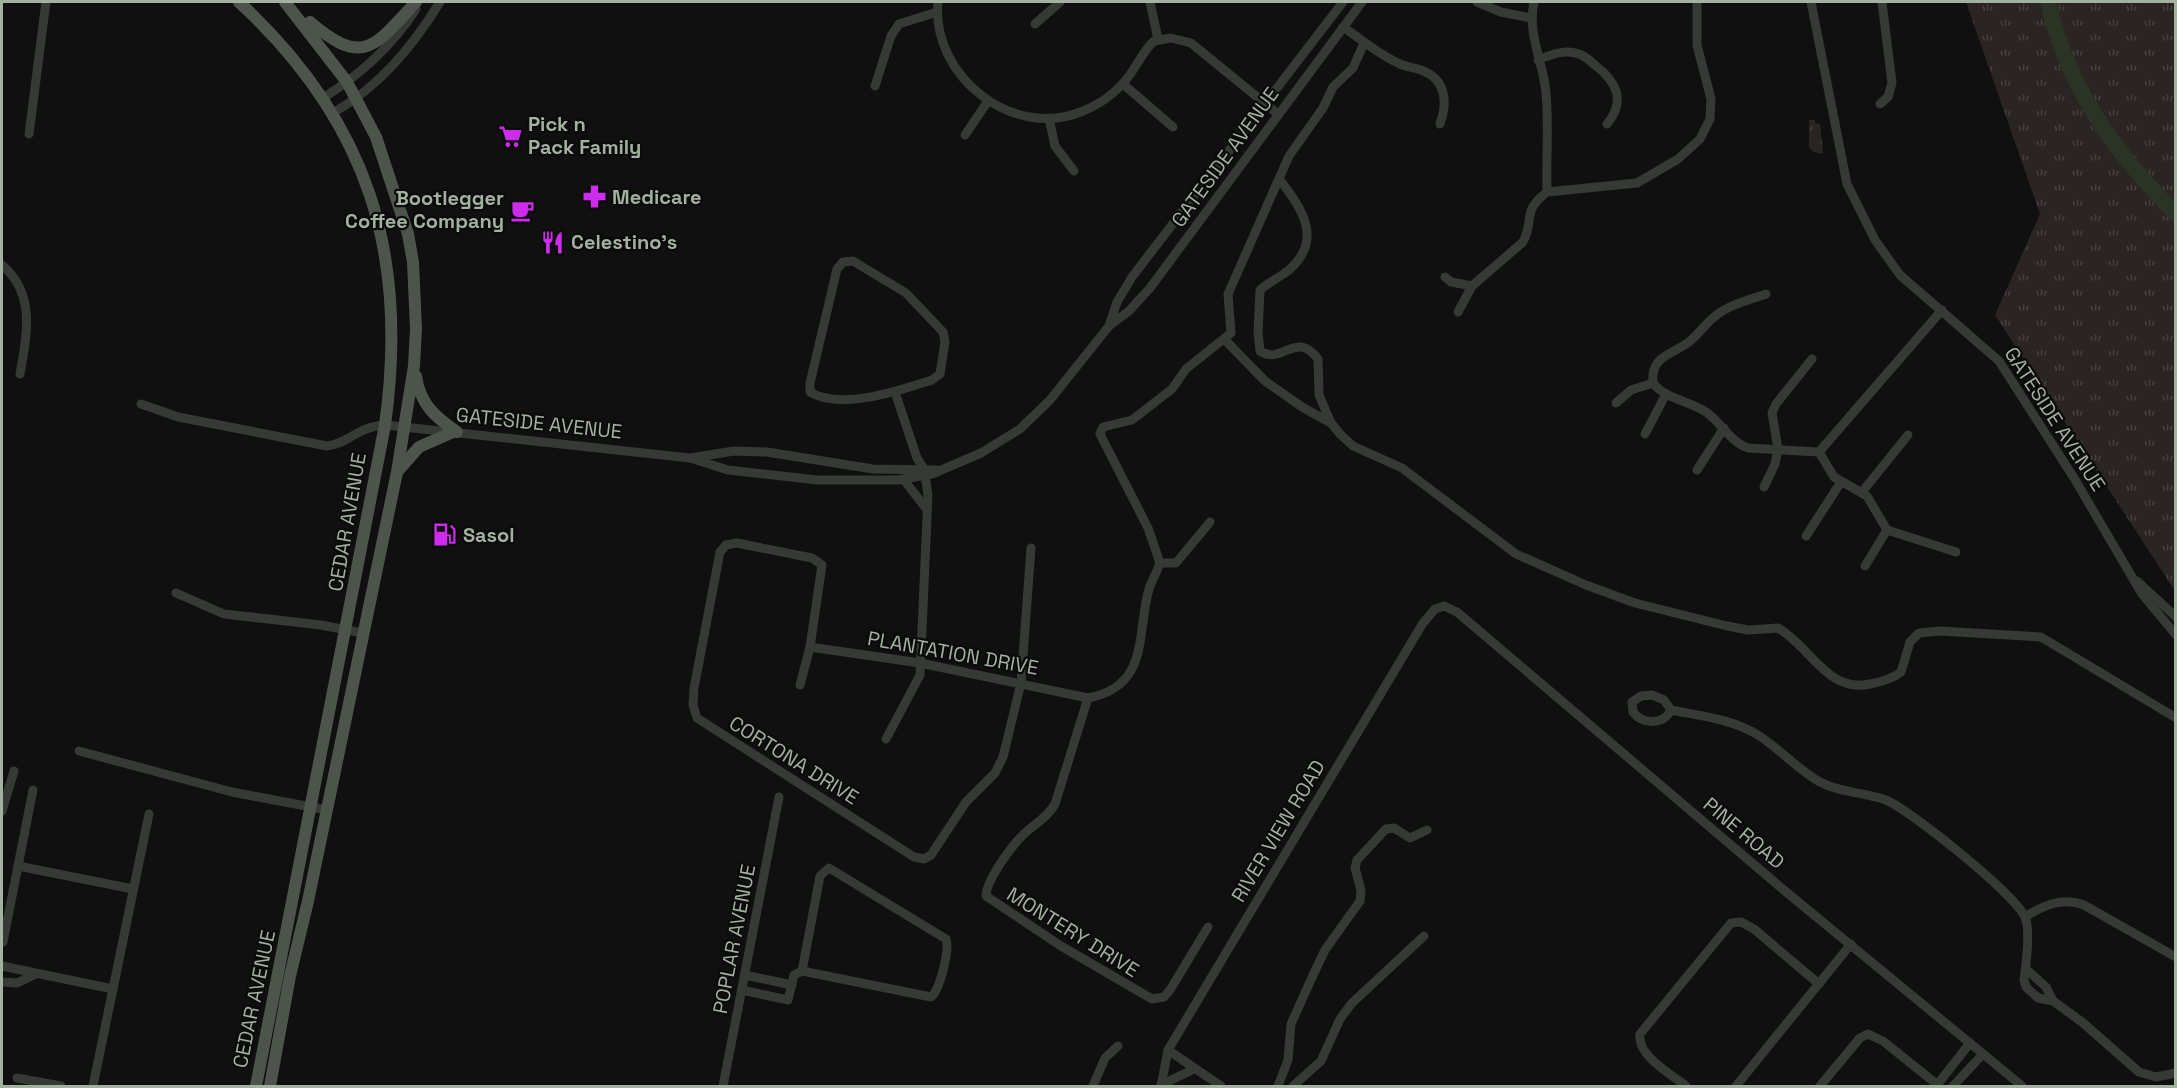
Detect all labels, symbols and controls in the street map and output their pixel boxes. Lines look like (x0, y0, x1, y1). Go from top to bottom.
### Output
street label: GATESIDE AVENUE (1165, 82, 1285, 232)
place label: Pick n Pack Family (528, 111, 641, 160)
supermarket icon: Pick n Pack Family (497, 123, 523, 149)
pharmacy icon: Medicare (581, 184, 607, 210)
place label: Medicare (612, 184, 702, 210)
place label: Bootlegger Coffee Company (345, 185, 504, 234)
cafe icon: Bootlegger Coffee Company (509, 197, 535, 223)
restaurant icon: Celestino's (540, 229, 566, 255)
place label: Celestino's (571, 229, 677, 255)
street label: GATESIDE AVENUE (1999, 342, 2111, 496)
street label: GATESIDE AVENUE (455, 401, 623, 445)
street label: CEDAR AVENUE (322, 451, 372, 593)
fuel station icon: Sasol (432, 522, 458, 548)
place label: Sasol (463, 522, 515, 548)
street label: PLANTATION DRIVE (866, 625, 1040, 681)
street label: CORTONA DRIVE (724, 710, 864, 810)
street label: RIVER VIEW ROAD (1225, 755, 1331, 907)
street label: PINE ROAD (1698, 791, 1790, 875)
street label: POPLAR AVENUE (707, 862, 761, 1016)
street label: MONTERY DRIVE (1002, 881, 1144, 983)
street label: CEDAR AVENUE (227, 928, 281, 1070)

